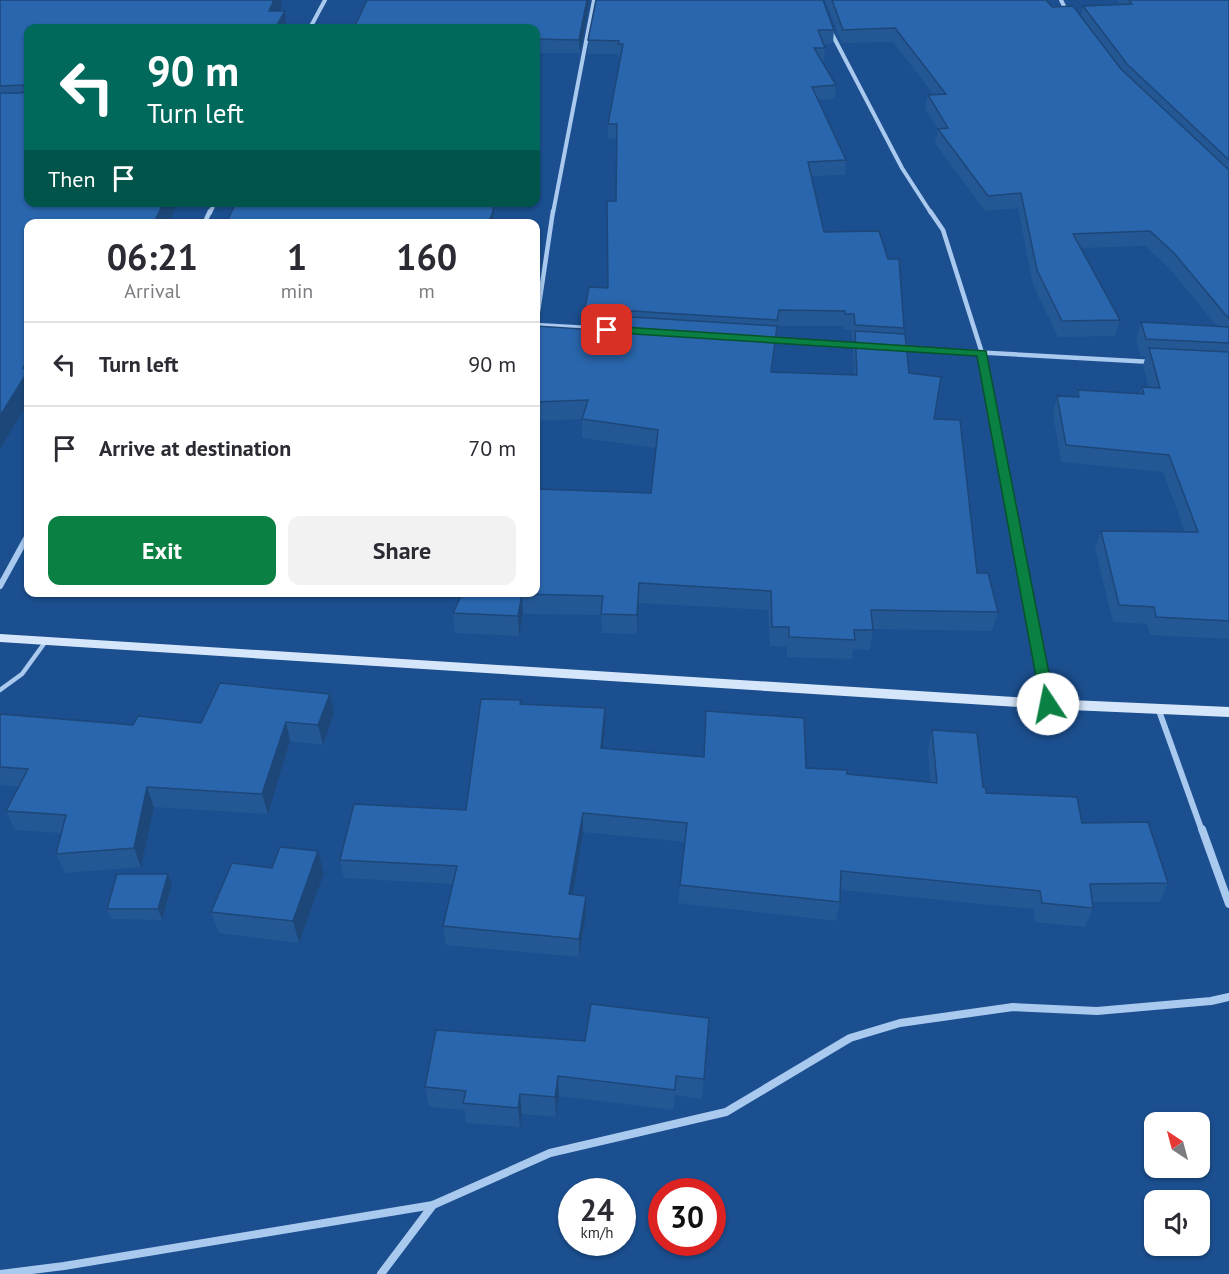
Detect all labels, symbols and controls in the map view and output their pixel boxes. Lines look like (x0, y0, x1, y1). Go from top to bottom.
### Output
text: 90 m (147, 43, 239, 98)
icon: left (48, 48, 126, 126)
text: Turn left (147, 96, 244, 130)
icon: arrive (107, 162, 140, 195)
text: Then (48, 165, 95, 193)
text: 06:21 (107, 233, 198, 280)
text: 1 (287, 233, 307, 280)
text: 160 (396, 233, 457, 280)
text: Arrival (124, 278, 180, 304)
text: min (281, 278, 313, 304)
text: m (419, 278, 435, 304)
pin (581, 304, 632, 355)
icon: arrive (590, 313, 623, 346)
icon: left (48, 348, 81, 381)
text: Turn left (99, 350, 179, 378)
text: 90 m (468, 350, 516, 378)
icon: arrive (48, 432, 81, 465)
text: Arrive at destination (99, 434, 291, 462)
text: 70 m (468, 434, 516, 462)
button: Exit (48, 516, 276, 585)
button: Share (288, 516, 516, 585)
position arrow (1016, 672, 1080, 736)
north arrow (1144, 1112, 1210, 1178)
map controls (1144, 1112, 1210, 1256)
speed limit sign: 30 (648, 1178, 726, 1256)
text: 24 (580, 1190, 614, 1229)
button: sound (1144, 1190, 1210, 1256)
text: km/h (581, 1223, 613, 1242)

